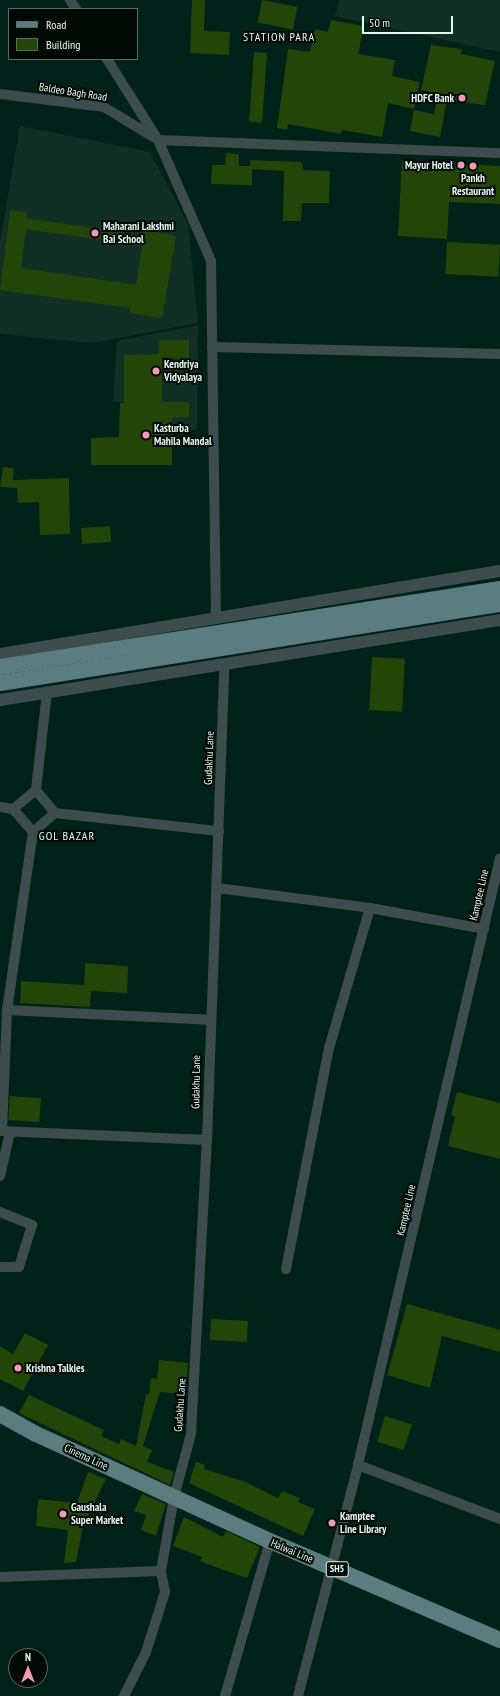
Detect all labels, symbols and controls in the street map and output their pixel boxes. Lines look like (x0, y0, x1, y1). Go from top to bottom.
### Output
legend (8, 8, 138, 60)
scale bar (364, 8, 455, 34)
text: 50 m (369, 15, 390, 30)
text: Road (46, 17, 66, 32)
district label: STATION PARA (243, 30, 315, 44)
text: Building (46, 37, 81, 52)
street label: Baldeo Bagh Road (38, 80, 108, 104)
place label: HDFC Bank (411, 91, 454, 105)
marker: HDFC Bank (457, 93, 467, 103)
place label: Mayur Hotel (405, 158, 453, 172)
marker: Mayur Hotel (456, 160, 466, 170)
marker: Pankh Restaurant (468, 161, 478, 171)
place label: Pankh Restaurant (452, 172, 494, 198)
place label: Maharani Lakshmi Bai School (103, 220, 174, 246)
marker: Maharani Lakshmi Bai School (90, 228, 100, 238)
place label: Kendriya Vidyalaya (164, 358, 202, 384)
marker: Kendriya Vidyalaya (151, 366, 161, 376)
place label: Kasturba Mahila Mandal (154, 422, 212, 448)
marker: Kasturba Mahila Mandal (141, 430, 151, 440)
street label: Gudakhu Lane (201, 731, 217, 785)
district label: GOL BAZAR (39, 829, 95, 843)
street label: Kamptee Line (467, 868, 491, 922)
street label: Gudakhu Lane (189, 1055, 203, 1109)
street label: Kamptee Line (394, 1183, 418, 1237)
place label: Krishna Talkies (26, 1361, 85, 1375)
marker: Krishna Talkies (13, 1363, 23, 1373)
street label: Gudakhu Lane (172, 1378, 188, 1432)
street label: Cinema Line (62, 1441, 110, 1473)
place label: Gaushala Super Market (71, 1501, 123, 1527)
marker: Gaushala Super Market (58, 1509, 68, 1519)
place label: Kamptee Line Library (340, 1510, 386, 1536)
marker: Kamptee Line Library (327, 1518, 337, 1528)
street label: Halwai Line (269, 1536, 315, 1566)
road number: SH5 (325, 1561, 349, 1577)
north arrow (8, 1648, 48, 1688)
text: N (25, 1650, 31, 1664)

